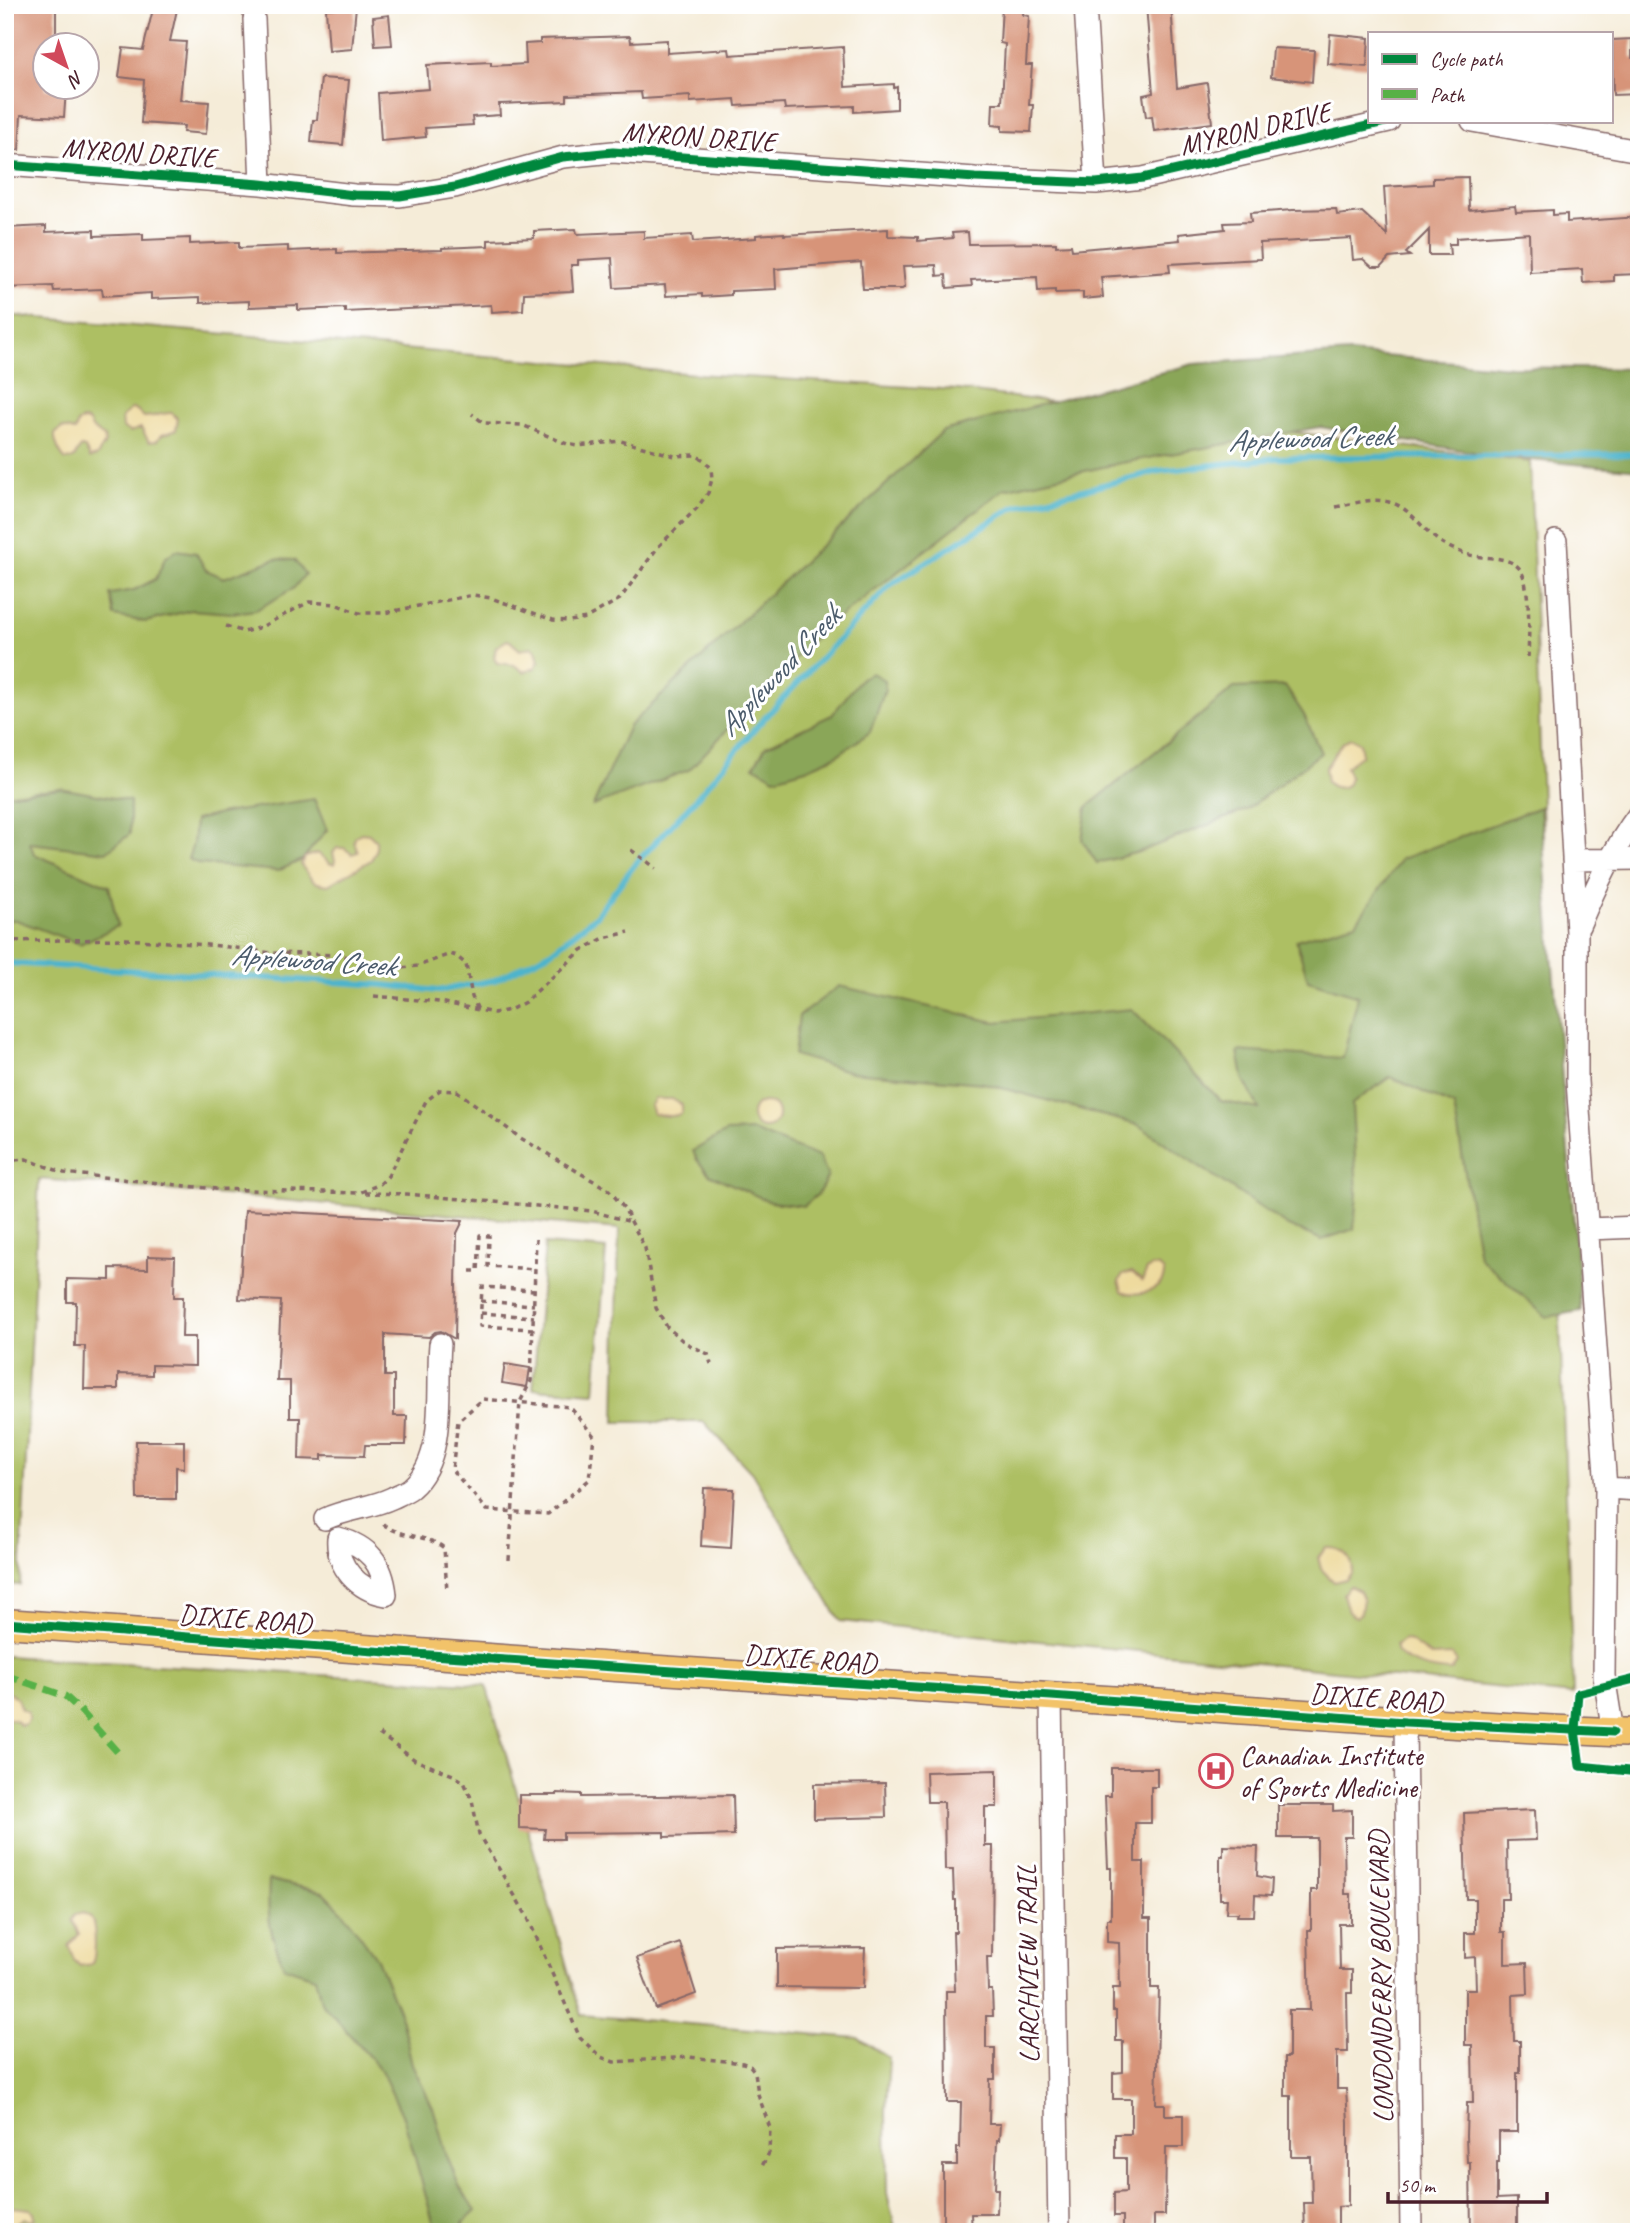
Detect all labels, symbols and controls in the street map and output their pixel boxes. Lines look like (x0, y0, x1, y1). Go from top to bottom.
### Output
north arrow (32, 32, 102, 102)
legend (1368, 32, 1612, 122)
text: Cycle path (1430, 46, 1503, 72)
text: N (62, 65, 89, 93)
text: Path (1430, 82, 1466, 108)
street label: MYRON DRIVE (1176, 93, 1338, 163)
street label: MYRON DRIVE (621, 114, 781, 160)
street label: MYRON DRIVE (61, 130, 221, 176)
water label: Applewood Creek (1228, 416, 1398, 460)
water label: Applewood Creek (709, 594, 852, 744)
water label: Applewood Creek (230, 935, 401, 985)
street label: DIXIE ROAD (178, 1596, 315, 1641)
street label: DIXIE ROAD (743, 1636, 880, 1681)
street label: DIXIE ROAD (1309, 1675, 1446, 1720)
place label: Canadian Institute of Sports Medicine (1240, 1738, 1425, 1805)
hospital icon: Canadian Institute of Sports Medicine (1197, 1752, 1235, 1790)
street label: LONDONDERRY BOULEVARD (1360, 1828, 1401, 2124)
street label: LARCHVIEW TRAIL (1008, 1863, 1047, 2063)
scale bar (1388, 2160, 1548, 2204)
text: 50 m (1399, 2172, 1437, 2198)

